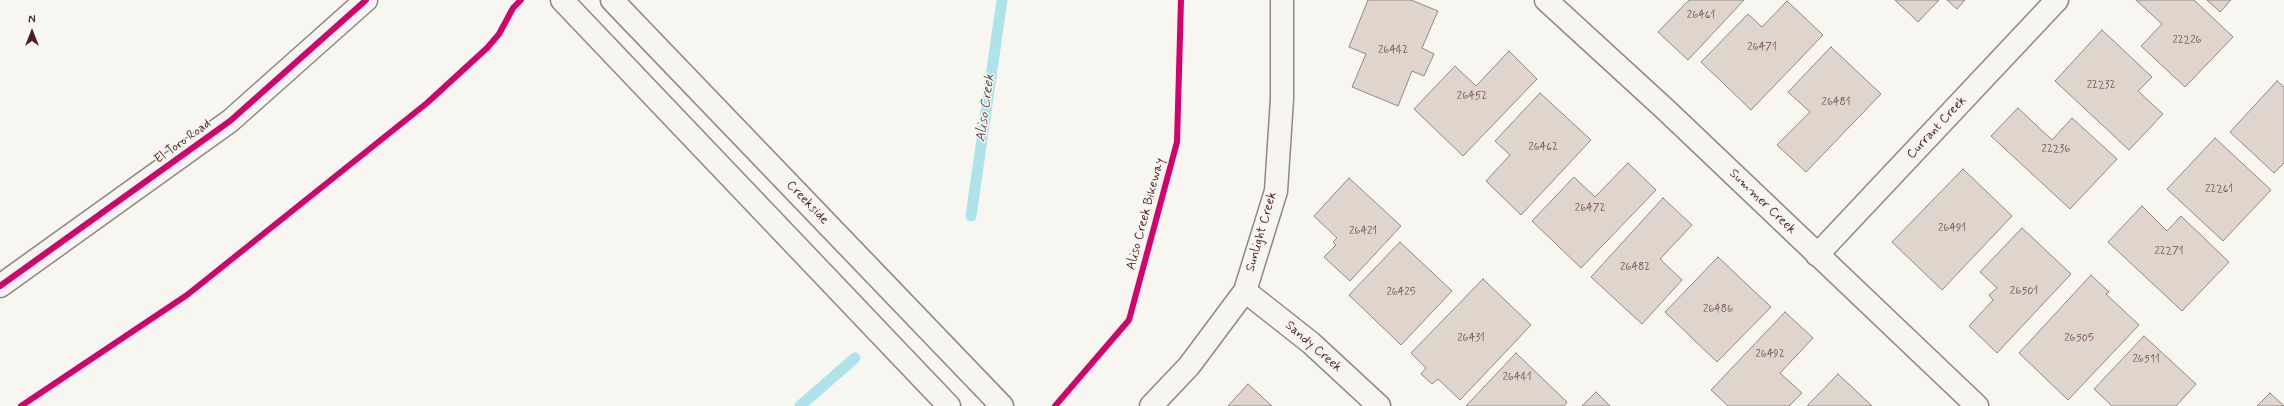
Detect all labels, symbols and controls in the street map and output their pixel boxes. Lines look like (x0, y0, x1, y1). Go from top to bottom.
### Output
house number: 26461 (1687, 9, 1715, 23)
north arrow (12, 12, 52, 52)
text: N (28, 13, 36, 27)
house number: 22226 (2172, 34, 2202, 48)
house number: 26471 (1747, 41, 1777, 55)
house number: 26442 (1378, 44, 1408, 58)
water label: Aliso Creek (973, 73, 999, 143)
house number: 22232 (2087, 79, 2115, 93)
house number: 26452 (1457, 90, 1487, 104)
street label: Currant Creek (1904, 93, 1970, 163)
house number: 26481 (1822, 96, 1850, 110)
street label: El Toro Road (152, 116, 214, 168)
house number: 26462 (1528, 141, 1558, 155)
house number: 22236 (2042, 143, 2070, 157)
street label: Aliso Creek Bikeway (1124, 156, 1168, 272)
street label: Summer Creek (1725, 166, 1799, 238)
street label: Creekside (782, 178, 832, 228)
house number: 22261 (2205, 183, 2233, 197)
street label: Sunlight Creek (1243, 190, 1281, 274)
house number: 26472 (1575, 202, 1605, 216)
house number: 26491 (1938, 222, 1966, 236)
house number: 26421 (1349, 225, 1377, 239)
house number: 22271 (2154, 245, 2184, 259)
house number: 26482 (1620, 261, 1650, 275)
house number: 26501 (2010, 285, 2038, 299)
house number: 26425 (1386, 286, 1416, 300)
house number: 26486 (1703, 303, 1733, 317)
street label: Sandy Creek (1281, 318, 1345, 376)
house number: 26431 (1457, 332, 1485, 346)
house number: 26505 (2064, 332, 2094, 346)
house number: 26492 (1755, 348, 1785, 362)
house number: 26511 (2132, 353, 2160, 367)
house number: 26441 (1502, 371, 1532, 385)

